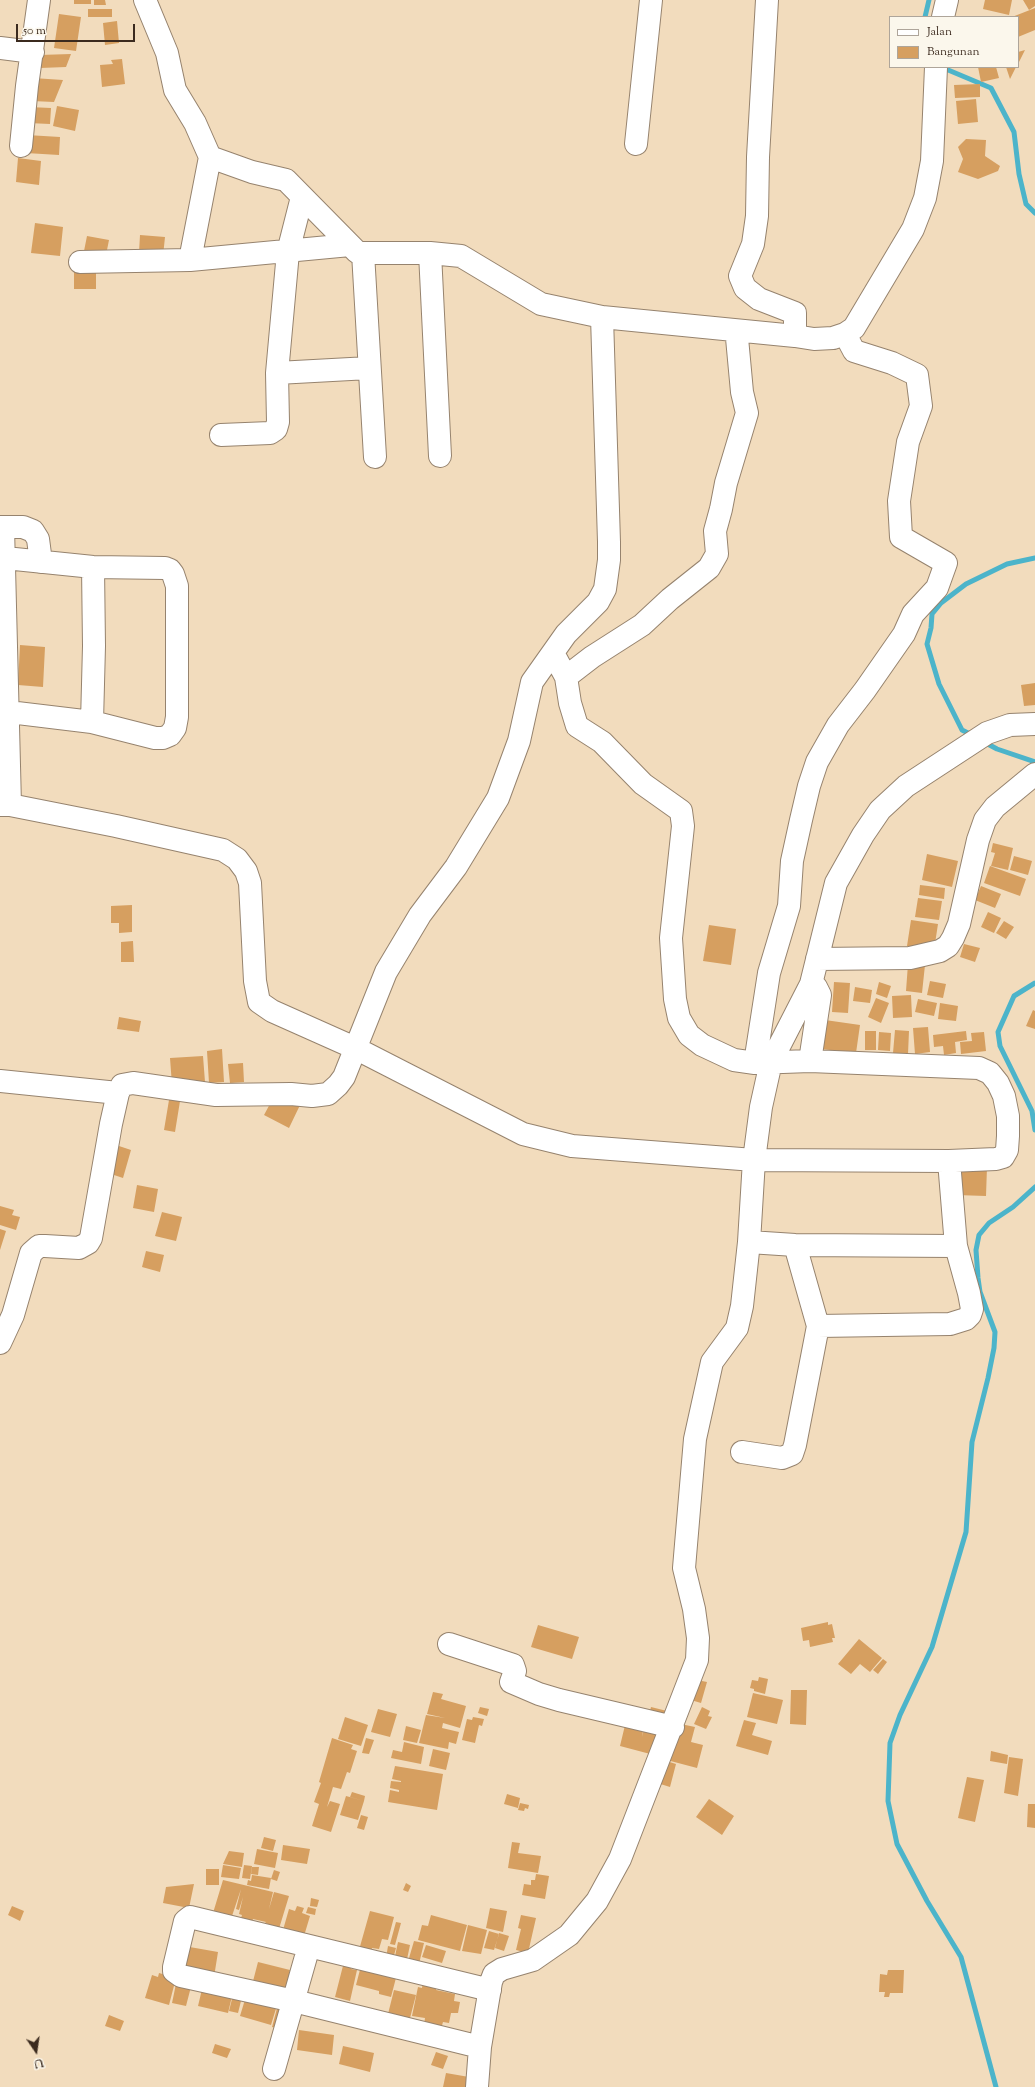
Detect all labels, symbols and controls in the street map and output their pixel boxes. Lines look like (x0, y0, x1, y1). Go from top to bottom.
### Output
scale bar (18, 16, 137, 42)
legend (889, 16, 1019, 68)
text: 50 m (23, 22, 46, 40)
text: Jalan (927, 23, 952, 41)
text: Bangunan (927, 43, 980, 61)
north arrow (16, 2031, 56, 2071)
text: U (33, 2054, 45, 2071)

